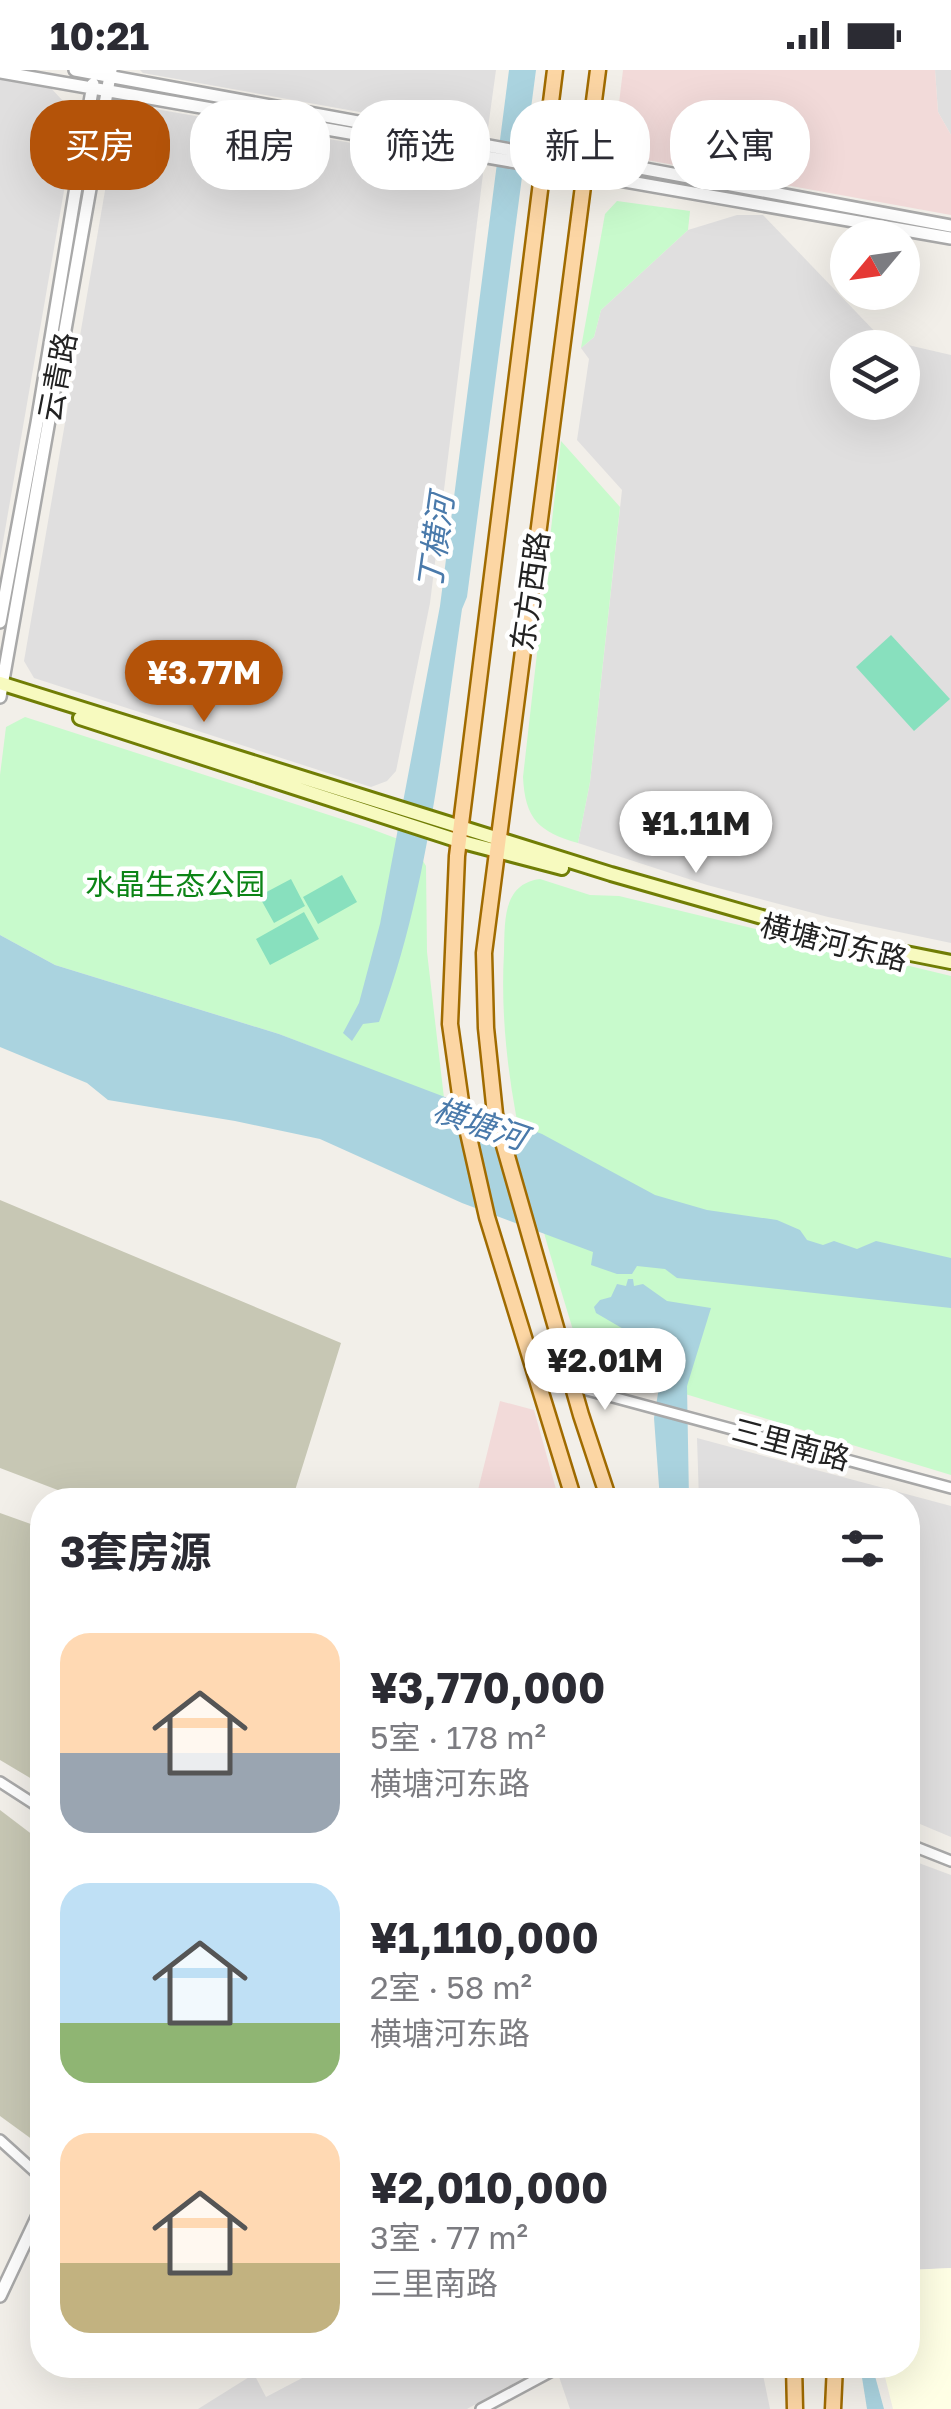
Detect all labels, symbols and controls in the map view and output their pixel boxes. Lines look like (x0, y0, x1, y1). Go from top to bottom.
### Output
text: 10:21 (50, 13, 149, 58)
chip: 买房 (30, 100, 170, 190)
chip: 租房 (190, 100, 330, 190)
chip: 筛选 (350, 100, 490, 190)
chip: 新上 (510, 100, 650, 190)
chip: 公寓 (670, 100, 810, 190)
north arrow (830, 220, 920, 310)
map controls (830, 220, 920, 420)
street label: 云青路 (31, 329, 83, 425)
button: layers (830, 330, 920, 420)
water label: 丁横河 (410, 486, 461, 592)
street label: 东方西路 (504, 529, 556, 653)
pin: ¥3.77M (123, 640, 285, 725)
text: ¥3.77M (147, 653, 261, 691)
pin: ¥1.11M (615, 791, 777, 876)
text: ¥1.11M (641, 804, 751, 842)
park label: 水晶生态公园 (85, 866, 265, 902)
street label: 横塘河东路 (757, 906, 911, 978)
water label: 横塘河 (428, 1089, 537, 1159)
pin: ¥2.01M (524, 1328, 686, 1413)
text: ¥2.01M (547, 1341, 663, 1379)
street label: 三里南路 (728, 1411, 854, 1477)
icon: filters (835, 1521, 890, 1576)
text: 3套房源 (60, 1526, 212, 1576)
text: ¥3,770,000 (370, 1662, 605, 1712)
icon: home (140, 1673, 260, 1793)
text: 5室 · 178 m² (370, 1718, 546, 1756)
text: 横塘河东路 (370, 1764, 530, 1802)
text: ¥1,110,000 (370, 1912, 599, 1962)
icon: home (140, 1923, 260, 2043)
text: 2室 · 58 m² (370, 1968, 532, 2006)
text: 横塘河东路 (370, 2014, 530, 2052)
text: ¥2,010,000 (370, 2162, 608, 2212)
icon: home (140, 2173, 260, 2293)
text: 3室 · 77 m² (370, 2218, 528, 2256)
text: 三里南路 (370, 2264, 498, 2302)

